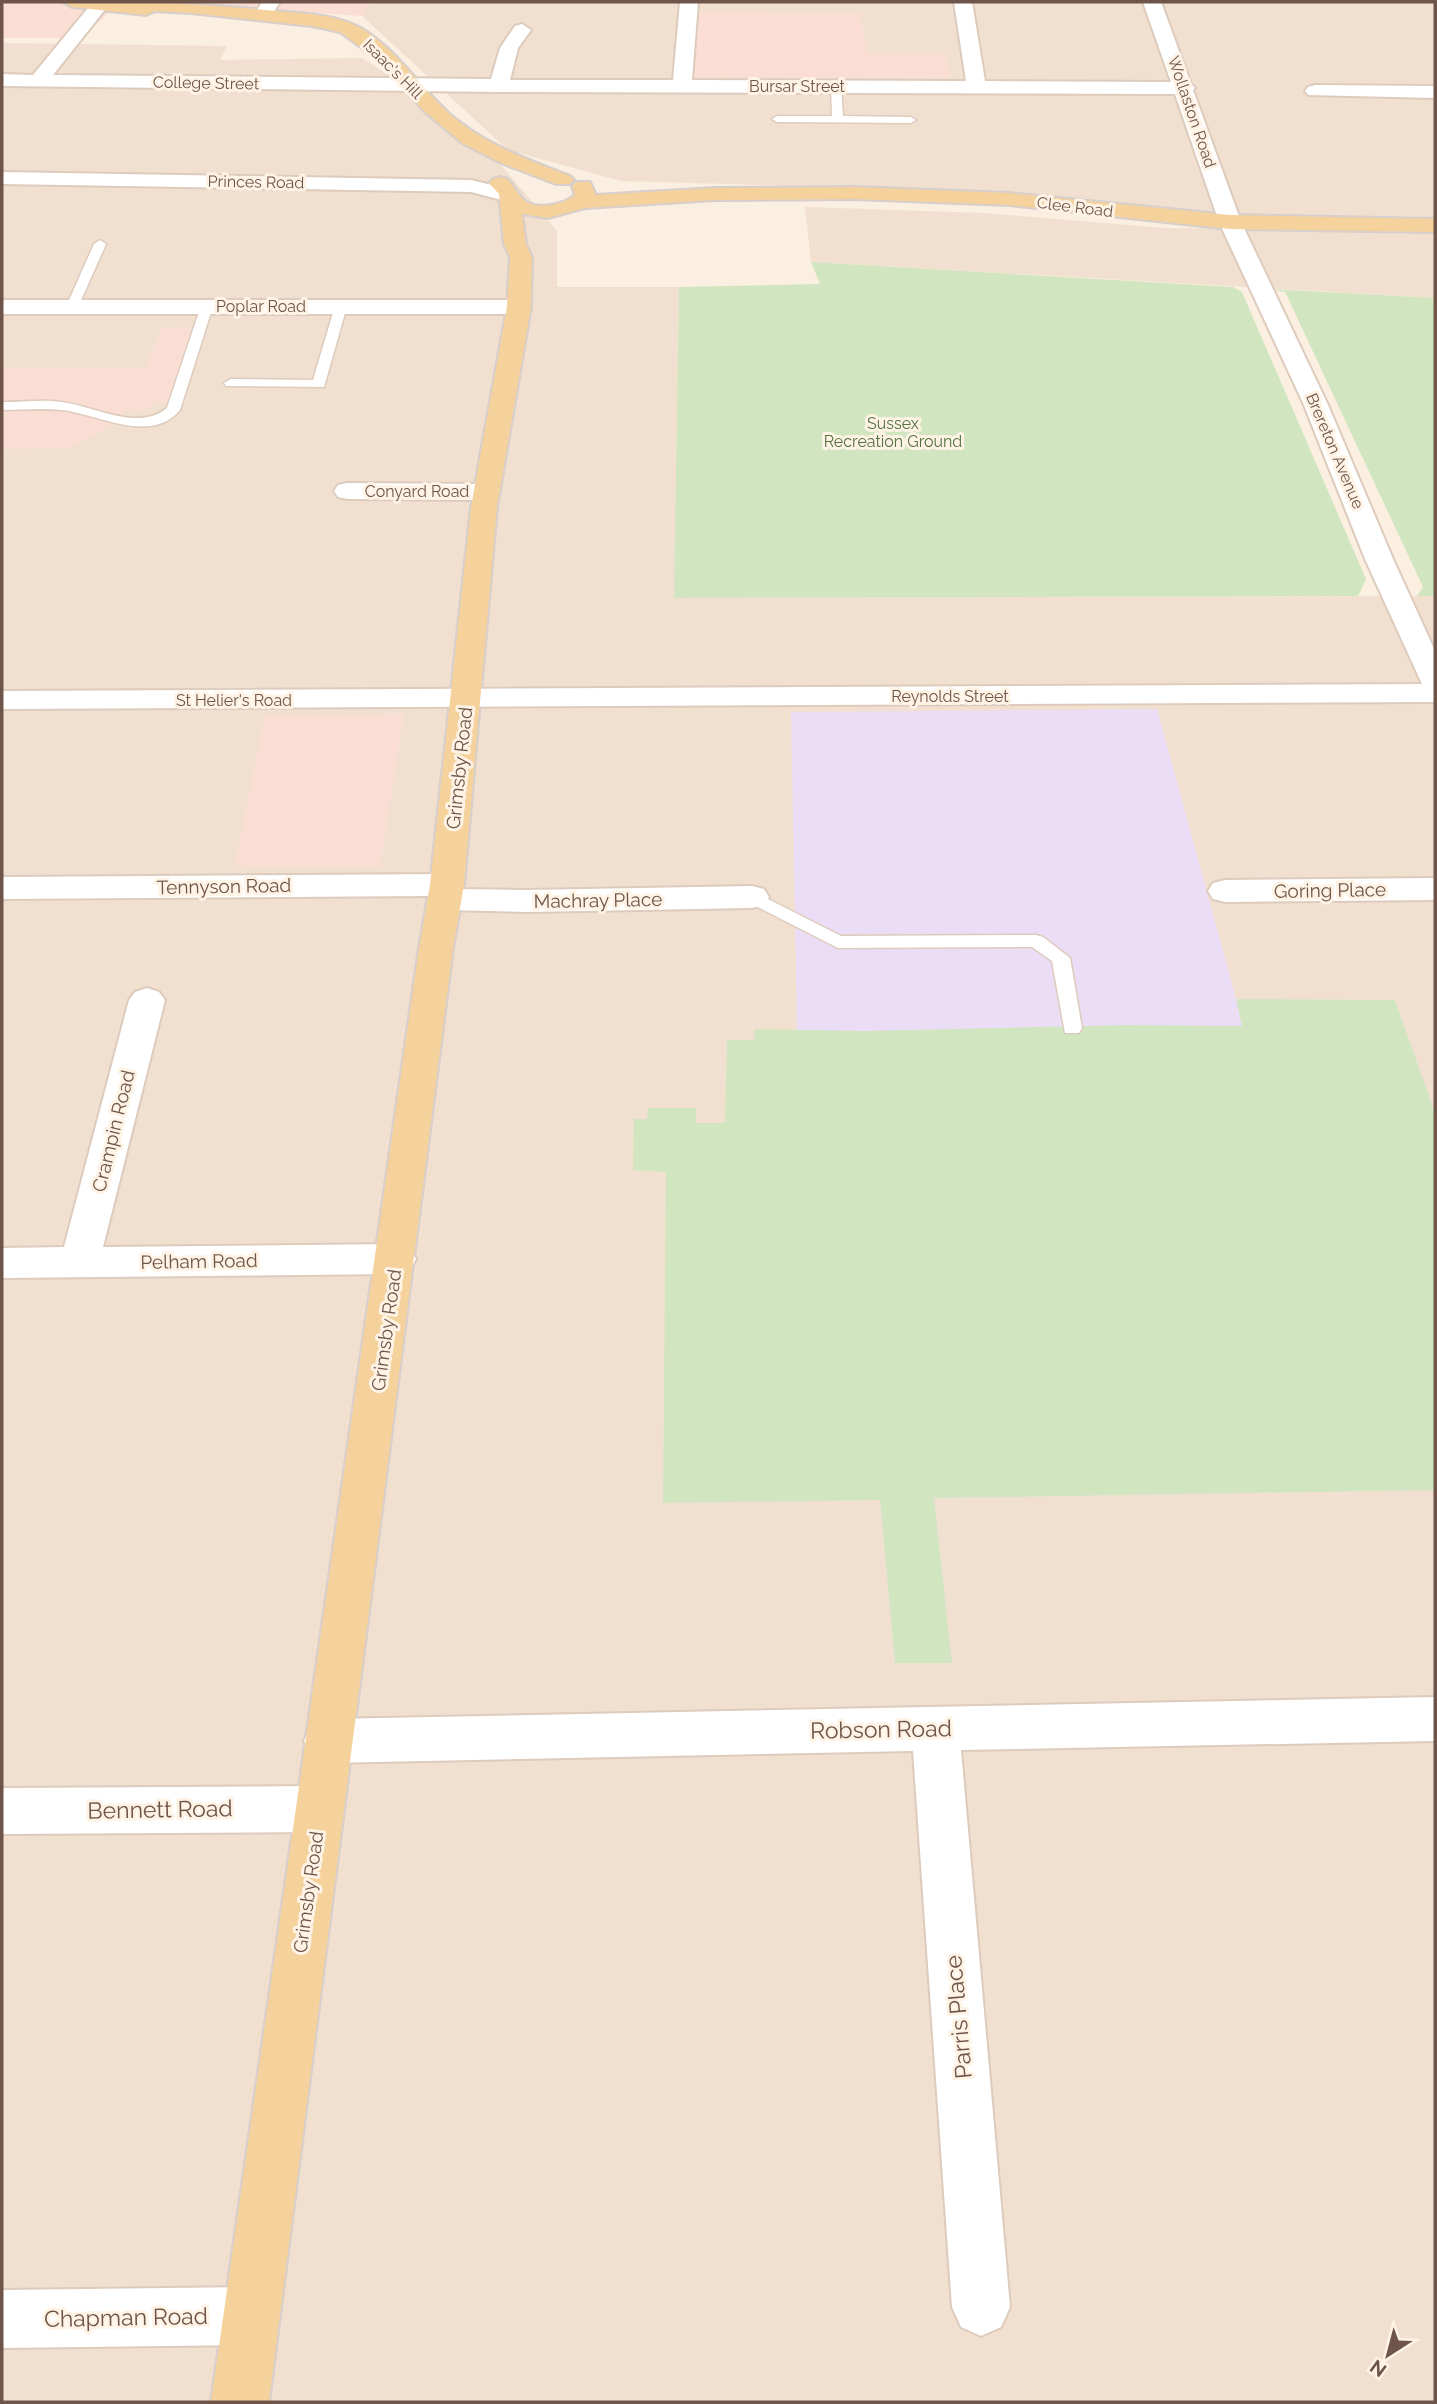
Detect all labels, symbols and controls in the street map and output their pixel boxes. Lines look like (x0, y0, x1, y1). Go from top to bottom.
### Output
street label: Isaac's Hill (359, 35, 427, 103)
street label: Wollaston Road (1164, 54, 1220, 170)
street label: College Street (153, 73, 260, 93)
street label: Bursar Street (749, 77, 846, 96)
street label: Princes Road (208, 172, 305, 192)
street label: Clee Road (1036, 193, 1114, 221)
street label: Poplar Road (216, 297, 306, 316)
street label: Brereton Avenue (1302, 390, 1368, 512)
park label: Sussex Recreation Ground (824, 414, 962, 451)
street label: Conyard Road (365, 482, 469, 501)
street label: Reynolds Street (891, 687, 1009, 706)
street label: St Helier's Road (176, 691, 292, 710)
street label: Grimsby Road (442, 706, 476, 830)
street label: Tennyson Road (157, 874, 291, 898)
street label: Goring Place (1274, 878, 1386, 902)
street label: Machray Place (534, 888, 662, 912)
street label: Crampin Road (87, 1068, 139, 1194)
street label: Pelham Road (140, 1249, 258, 1273)
street label: Grimsby Road (367, 1268, 405, 1392)
street label: Robson Road (810, 1714, 952, 1744)
street label: Bennett Road (87, 1794, 233, 1824)
street label: Grimsby Road (289, 1830, 327, 1954)
street label: Parris Place (939, 1954, 977, 2080)
street label: Chapman Road (44, 2302, 208, 2332)
north arrow (1353, 2320, 1423, 2390)
text: N (1366, 2356, 1390, 2382)

